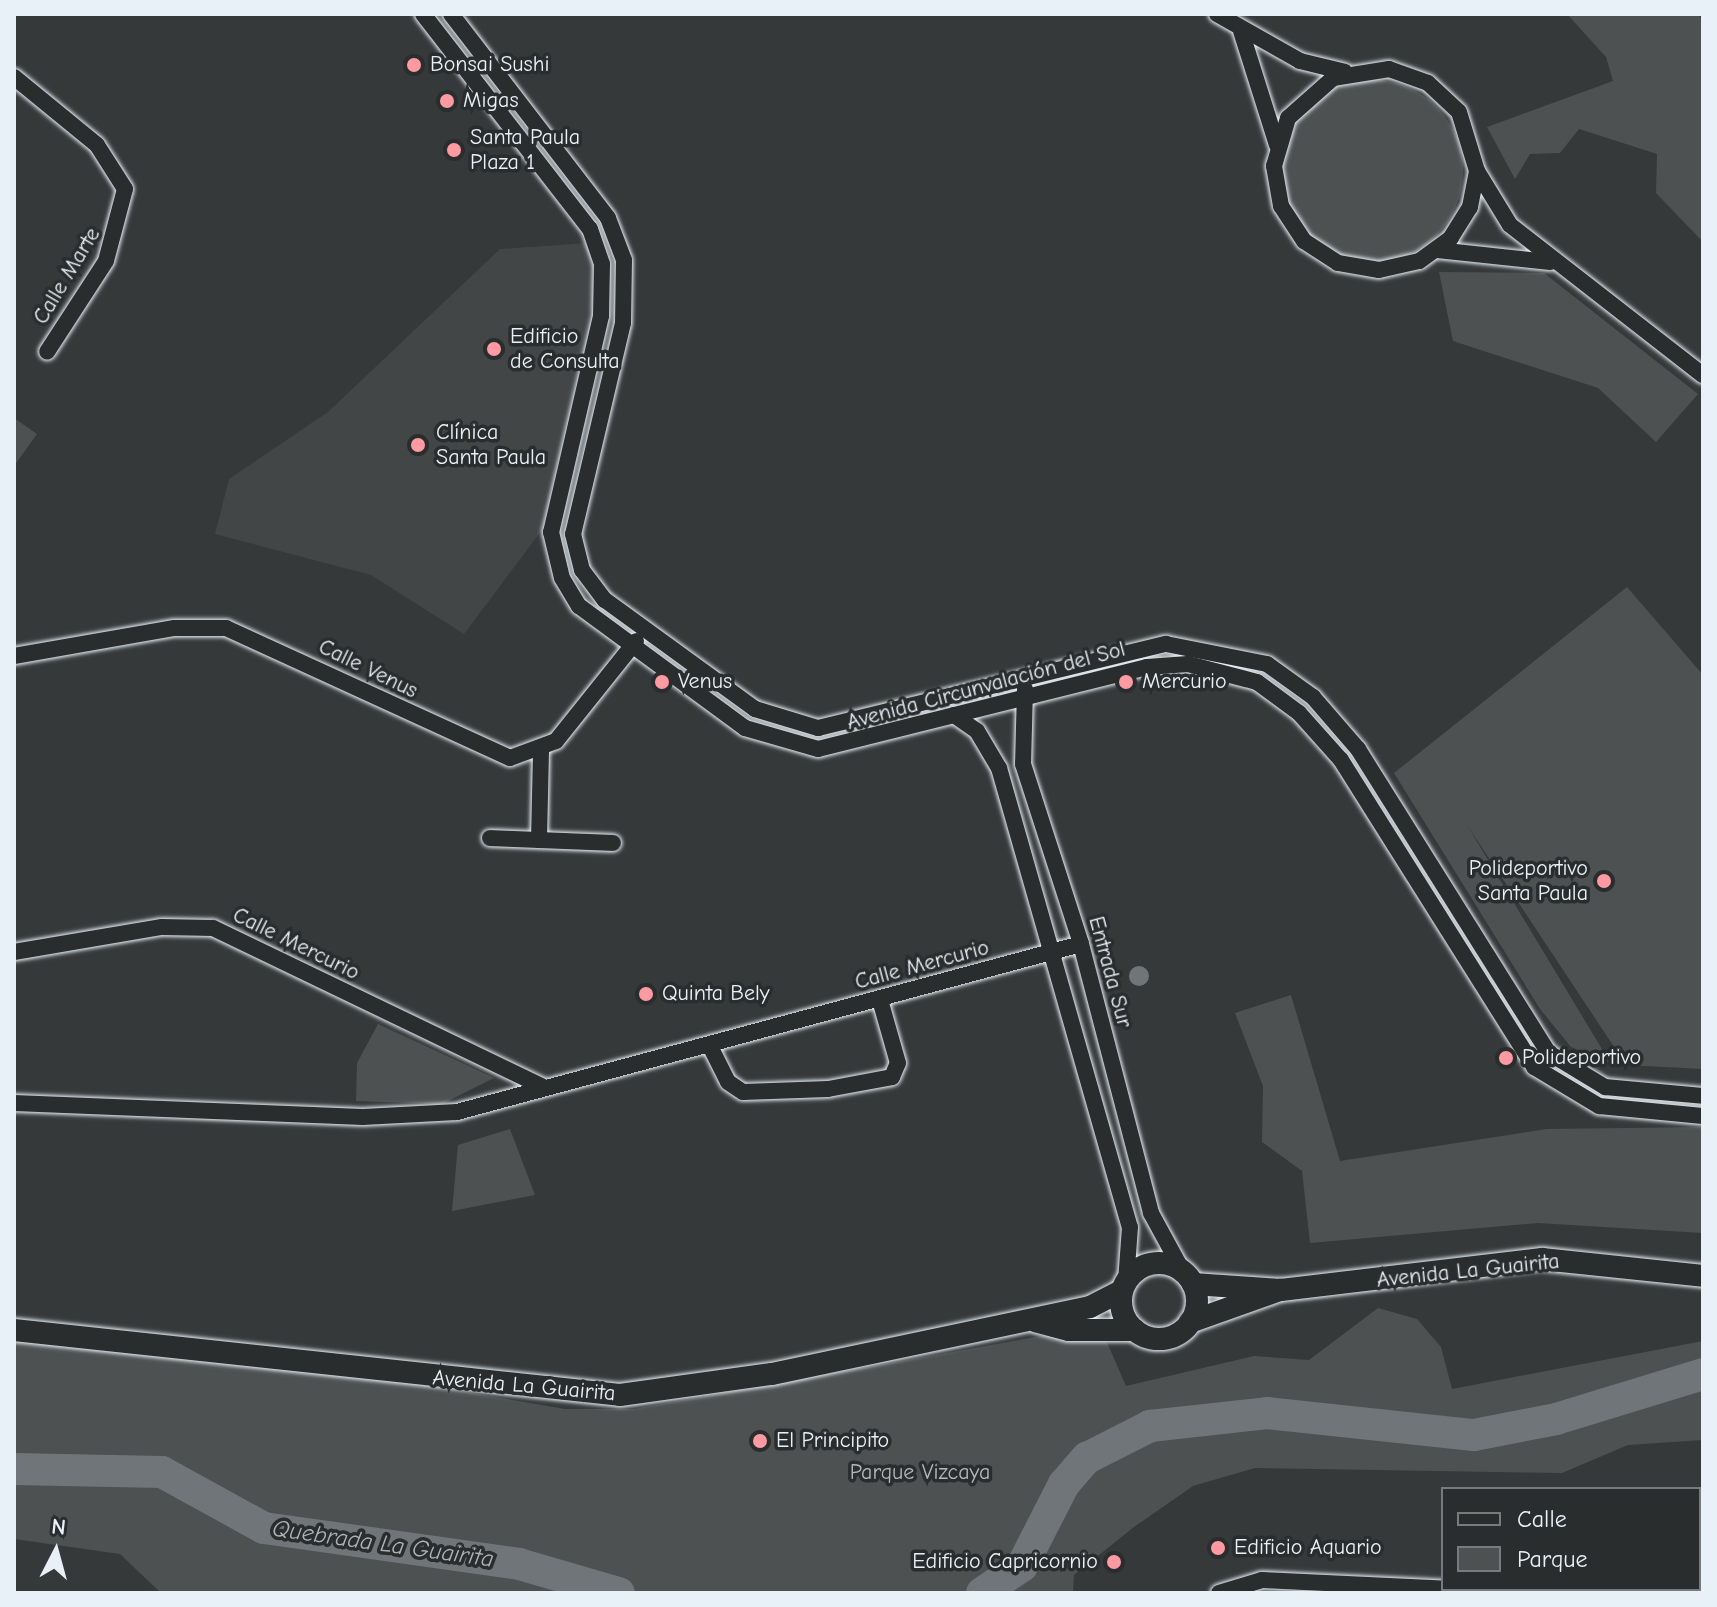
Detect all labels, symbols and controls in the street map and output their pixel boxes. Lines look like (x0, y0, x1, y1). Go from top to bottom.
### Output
place label: Bonsai Sushi (430, 52, 550, 78)
marker: Bonsai Sushi (405, 56, 423, 74)
place label: Migas (463, 88, 519, 114)
marker: Migas (438, 92, 456, 110)
place label: Santa Paula Plaza 1 (470, 124, 580, 176)
marker: Santa Paula Plaza 1 (445, 141, 463, 159)
street label: Calle Marte (28, 223, 106, 329)
place label: Edificio de Consulta (510, 323, 620, 374)
marker: Edificio de Consulta (485, 340, 503, 358)
place label: Clínica Santa Paula (436, 419, 546, 470)
marker: Clínica Santa Paula (407, 434, 429, 456)
street label: Calle Venus (314, 634, 422, 704)
street label: Avenida Circunvalación del Sol (844, 636, 1128, 736)
place label: Venus (678, 669, 732, 695)
place label: Mercurio (1142, 669, 1227, 695)
marker: Venus (653, 673, 671, 691)
marker: Mercurio (1117, 673, 1135, 691)
place label: Polideportivo Santa Paula (1469, 855, 1588, 906)
marker: Polideportivo Santa Paula (1595, 872, 1613, 890)
street label: Calle Mercurio (228, 902, 364, 986)
street label: Entrada Sur (1083, 914, 1137, 1030)
street label: Calle Mercurio (852, 934, 992, 996)
place label: Quinta Bely (662, 981, 770, 1007)
marker: Quinta Bely (637, 985, 655, 1003)
place label: Polideportivo (1522, 1045, 1641, 1071)
marker: Polideportivo (1497, 1049, 1515, 1067)
street label: Avenida La Guairita (1375, 1248, 1561, 1294)
street label: Avenida La Guairita (431, 1365, 617, 1407)
place label: El Principito (776, 1428, 889, 1454)
marker: El Principito (751, 1432, 769, 1450)
park label: Parque Vizcaya (850, 1460, 990, 1486)
legend (1441, 1487, 1701, 1591)
text: Calle (1517, 1505, 1567, 1533)
north arrow (16, 1511, 96, 1591)
text: N (50, 1513, 67, 1541)
water label: Quebrada La Guairita (271, 1514, 495, 1574)
place label: Edificio Aquario (1234, 1535, 1382, 1561)
marker: Edificio Aquario (1209, 1539, 1227, 1557)
text: Parque (1517, 1545, 1588, 1573)
place label: Edificio Capricornio (912, 1549, 1098, 1575)
marker: Edificio Capricornio (1105, 1553, 1123, 1571)

